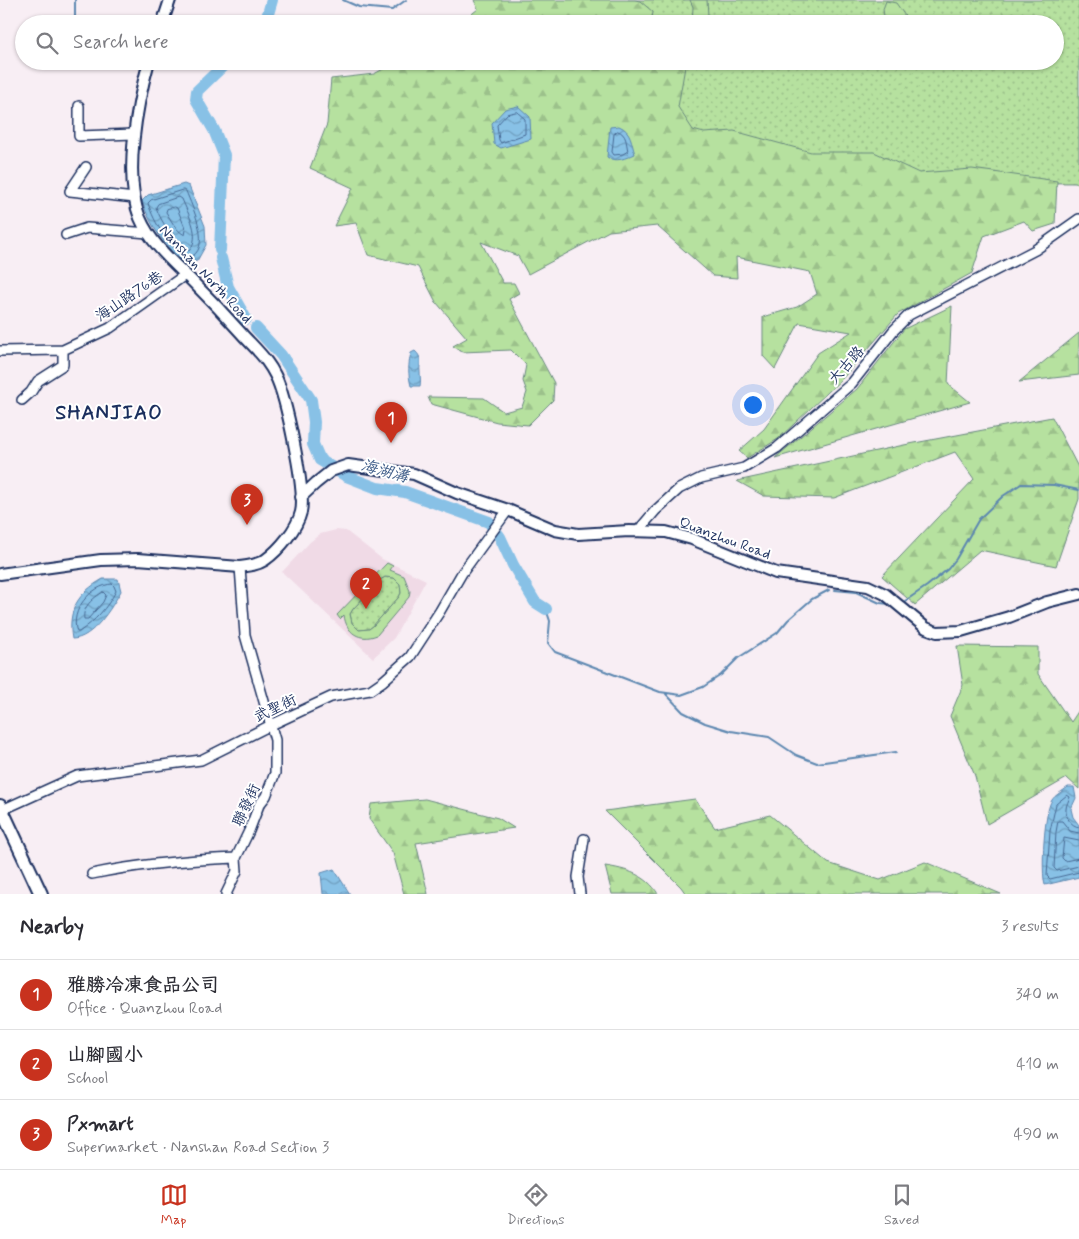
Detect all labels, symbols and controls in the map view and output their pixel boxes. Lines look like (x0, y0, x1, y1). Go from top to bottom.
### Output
search box (15, 15, 1064, 70)
icon: search (33, 29, 61, 57)
text: Search here (73, 30, 169, 55)
street label: Nanshan North Road (154, 221, 256, 328)
street label: 海山路76巷 (92, 267, 167, 327)
street label: 大古路 (824, 342, 869, 389)
your location (740, 392, 766, 418)
district label: SHANJIAO (55, 400, 163, 427)
pin: 1 (375, 402, 407, 443)
water label: 海湖溝 (359, 455, 412, 488)
pin: 3 (231, 484, 263, 525)
street label: Quanzhou Road (676, 513, 773, 565)
pin: 2 (350, 568, 382, 609)
street label: 武聖街 (251, 690, 300, 727)
street label: 聯發街 (228, 781, 265, 830)
text: Nearby (20, 913, 84, 941)
text: 3 results (1001, 916, 1059, 937)
text: 雅勝冷凍食品公司 (67, 973, 219, 998)
text: 1 (32, 984, 40, 1005)
text: 340 m (1015, 984, 1059, 1005)
text: Office · Quanzhou Road (67, 998, 222, 1019)
text: 山腳國小 (67, 1043, 143, 1068)
text: 2 (32, 1054, 40, 1075)
text: 410 m (1016, 1054, 1059, 1075)
text: School (67, 1068, 108, 1089)
text: Pxmart (67, 1112, 134, 1137)
text: 3 (32, 1124, 40, 1145)
text: 490 m (1013, 1124, 1059, 1145)
text: Supermarket · Nanshan Road Section 3 (67, 1137, 329, 1158)
tab: Map (160, 1181, 188, 1229)
tab: Directions (507, 1181, 565, 1229)
tab: Saved (884, 1181, 919, 1229)

